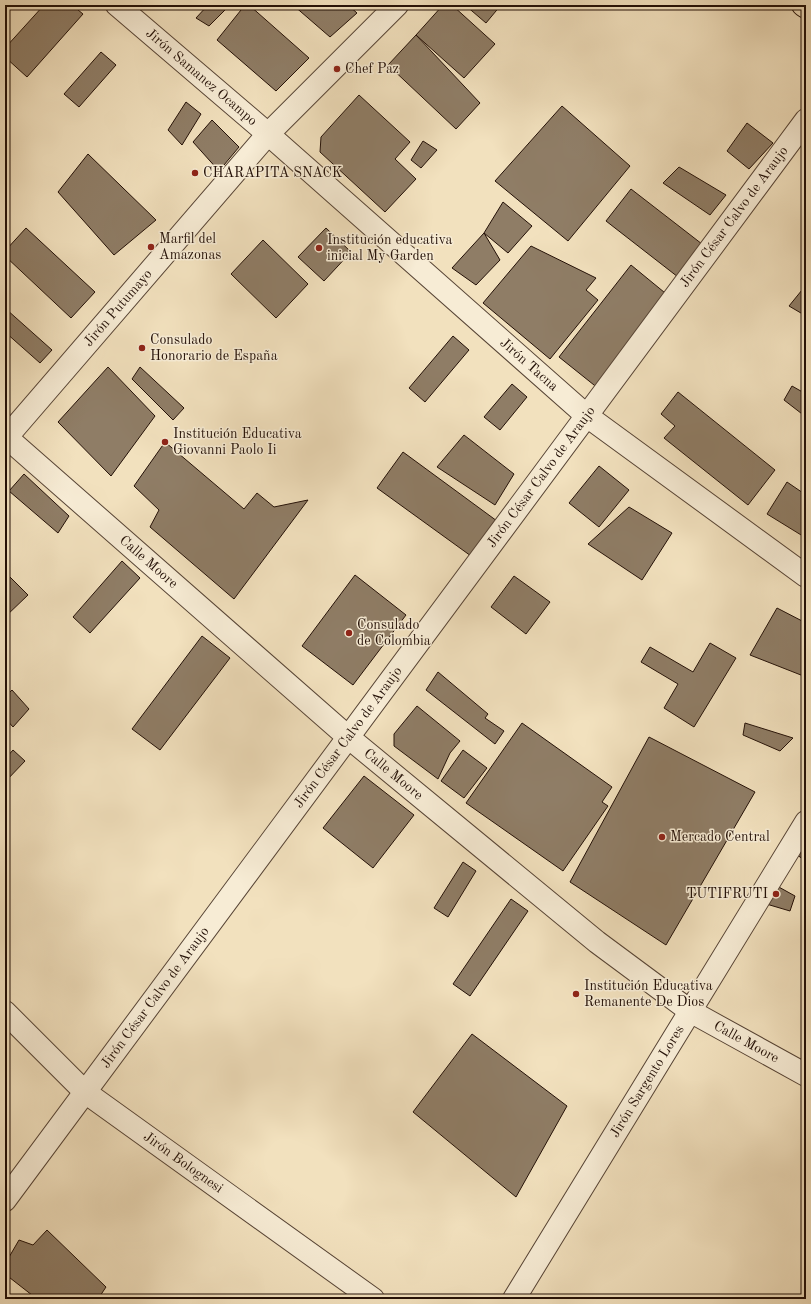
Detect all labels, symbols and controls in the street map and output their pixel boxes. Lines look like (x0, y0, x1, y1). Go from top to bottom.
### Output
street label: Jirón Samanez Ocampo (143, 26, 260, 128)
place label: Chef Paz (345, 62, 399, 76)
marker: Chef Paz (332, 64, 342, 74)
street label: Jirón César Calvo de Araujo (677, 144, 791, 290)
place label: CHARAPITA SNACK (203, 166, 342, 180)
marker: CHARAPITA SNACK (190, 168, 200, 178)
place label: Marfil del Amazonas (159, 232, 221, 262)
place label: Institución educativa inicial My Garden (327, 233, 452, 263)
marker: Marfil del Amazonas (146, 242, 156, 252)
marker: Institución educativa inicial My Garden (314, 243, 324, 253)
street label: Jirón Putumayo (81, 267, 155, 349)
place label: Consulado Honorario de España (150, 333, 278, 363)
street label: Jirón Tacna (497, 336, 561, 394)
marker: Consulado Honorario de España (137, 343, 147, 353)
street label: Jirón César Calvo de Araujo (484, 404, 598, 550)
place label: Institución Educativa Giovanni Paolo Ii (173, 427, 302, 457)
marker: Institución Educativa Giovanni Paolo Ii (160, 437, 170, 447)
street label: Calle Moore (117, 533, 180, 591)
place label: Consulado de Colombia (357, 618, 431, 648)
marker: Consulado de Colombia (344, 628, 354, 638)
street label: Jirón César Calvo de Araujo (291, 664, 405, 811)
street label: Calle Moore (361, 746, 426, 803)
place label: Mercado Central (670, 830, 770, 844)
marker: Mercado Central (657, 832, 667, 842)
place label: TUTIFRUTI (686, 887, 768, 901)
marker: TUTIFRUTI (771, 889, 781, 899)
street label: Jirón César Calvo de Araujo (98, 924, 212, 1071)
place label: Institución Educativa Remanente De Dios (584, 979, 713, 1009)
marker: Institución Educativa Remanente De Dios (571, 989, 581, 999)
street label: Calle Moore (711, 1019, 781, 1066)
street label: Jirón Sargento Lores (608, 1023, 687, 1140)
street label: Jirón Bolognesi (141, 1129, 226, 1196)

